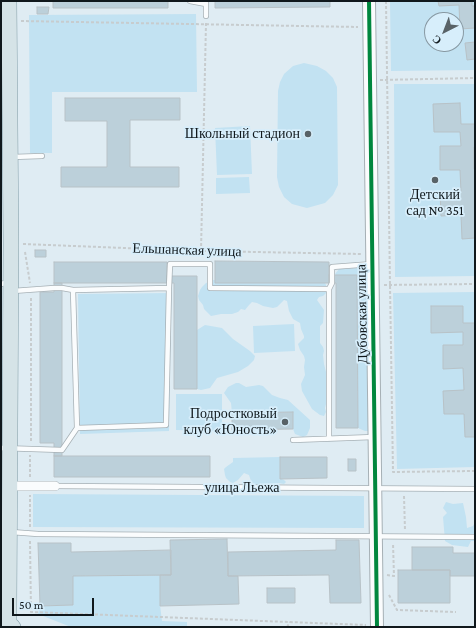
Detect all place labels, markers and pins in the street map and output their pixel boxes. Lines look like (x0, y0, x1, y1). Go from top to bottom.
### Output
place label: Школьный стадион (185, 126, 300, 142)
marker: Школьный стадион (303, 129, 313, 139)
marker: Детский сад № 351 (430, 175, 440, 185)
place label: Детский сад № 351 (406, 187, 464, 220)
place label: Подростковый клуб «Юность» (183, 406, 277, 438)
marker: Подростковый клуб «Юность» (280, 417, 290, 427)

